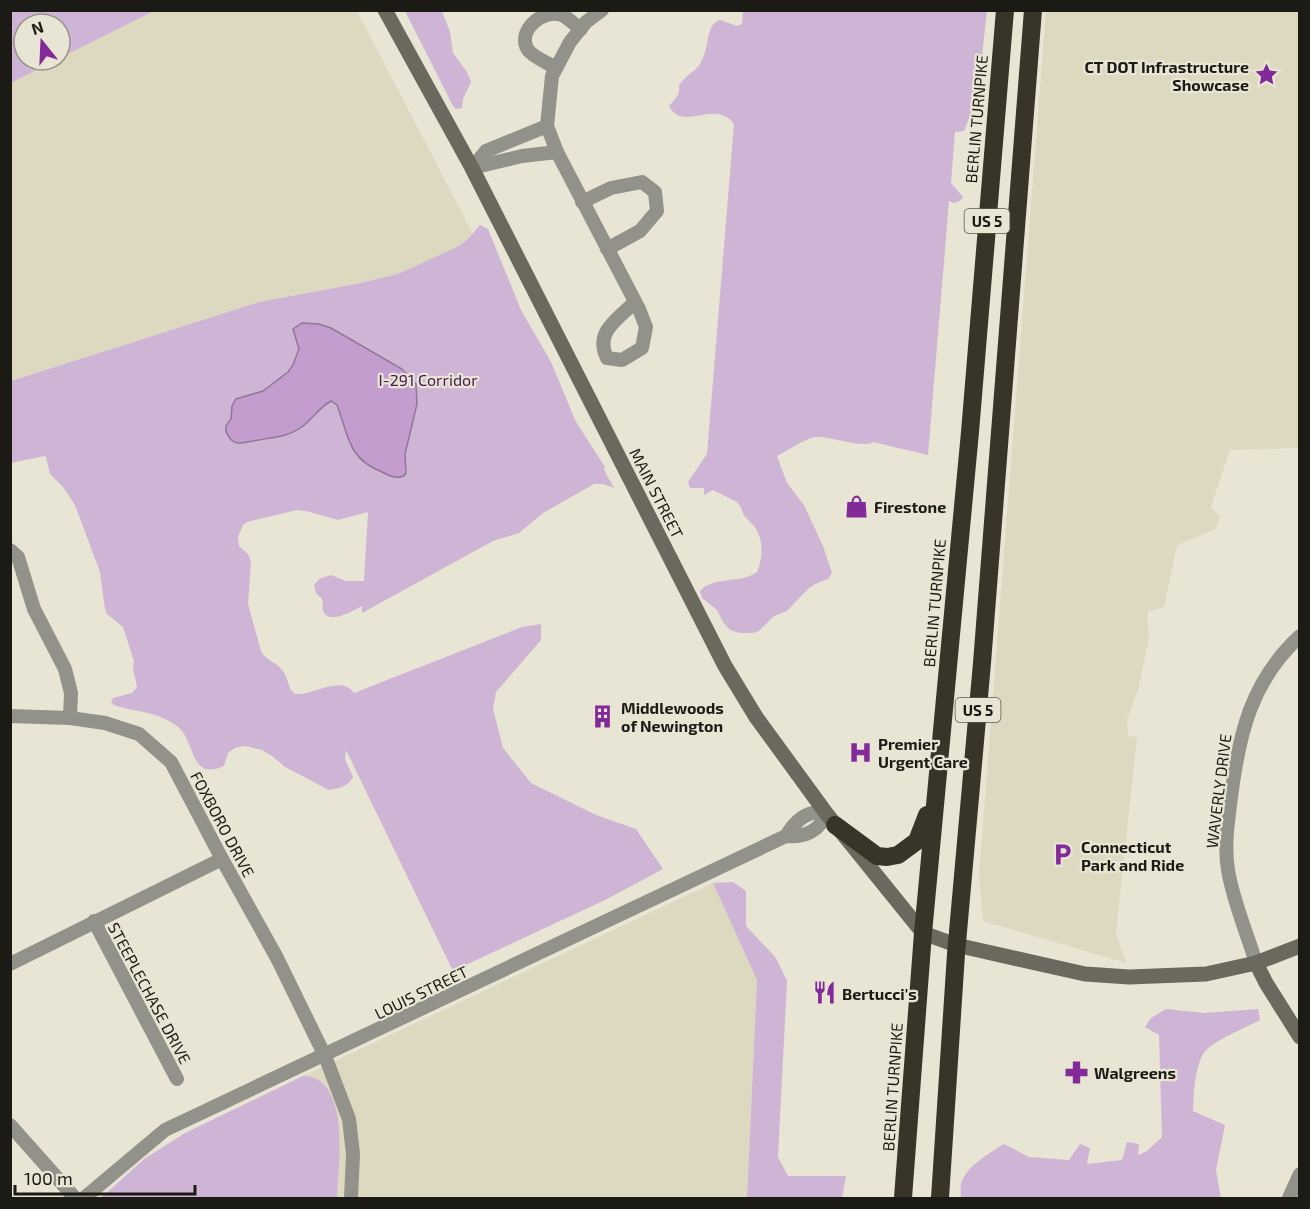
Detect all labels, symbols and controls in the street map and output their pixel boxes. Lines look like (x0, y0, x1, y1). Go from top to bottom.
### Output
north arrow (12, 12, 72, 72)
text: N (29, 16, 46, 38)
street label: BERLIN TURNPIKE (961, 54, 991, 184)
place label: CT DOT Infrastructure Showcase (1084, 57, 1249, 94)
place icon: CT DOT Infrastructure Showcase (1254, 62, 1280, 88)
road number: US 5 (964, 209, 1010, 233)
park label: I-291 Corridor (378, 370, 478, 389)
street label: MAIN STREET (626, 445, 688, 541)
shop icon: Firestone (843, 493, 869, 519)
place label: Firestone (874, 497, 946, 516)
street label: BERLIN TURNPIKE (919, 538, 949, 668)
place label: Middlewoods of Newington (621, 698, 724, 735)
road number: US 5 (956, 698, 1000, 722)
building icon: Middlewoods of Newington (590, 703, 616, 729)
street label: WAVERLY DRIVE (1202, 733, 1234, 849)
place label: Premier Urgent Care (878, 734, 968, 771)
hospital icon: Premier Urgent Care (847, 739, 873, 765)
street label: FOXBORO DRIVE (187, 768, 259, 880)
place label: Connecticut Park and Ride (1081, 837, 1184, 874)
parking icon: Connecticut Park and Ride (1050, 842, 1076, 868)
street label: STEEPLECHASE DRIVE (105, 919, 195, 1067)
street label: LOUIS STREET (371, 961, 471, 1023)
restaurant icon: Bertucci's (811, 980, 837, 1006)
place label: Bertucci's (842, 984, 917, 1003)
street label: BERLIN TURNPIKE (878, 1022, 906, 1152)
pharmacy icon: Walgreens (1063, 1059, 1089, 1085)
place label: Walgreens (1094, 1063, 1176, 1082)
scale bar (15, 1158, 195, 1196)
text: 100 m (24, 1167, 73, 1189)

